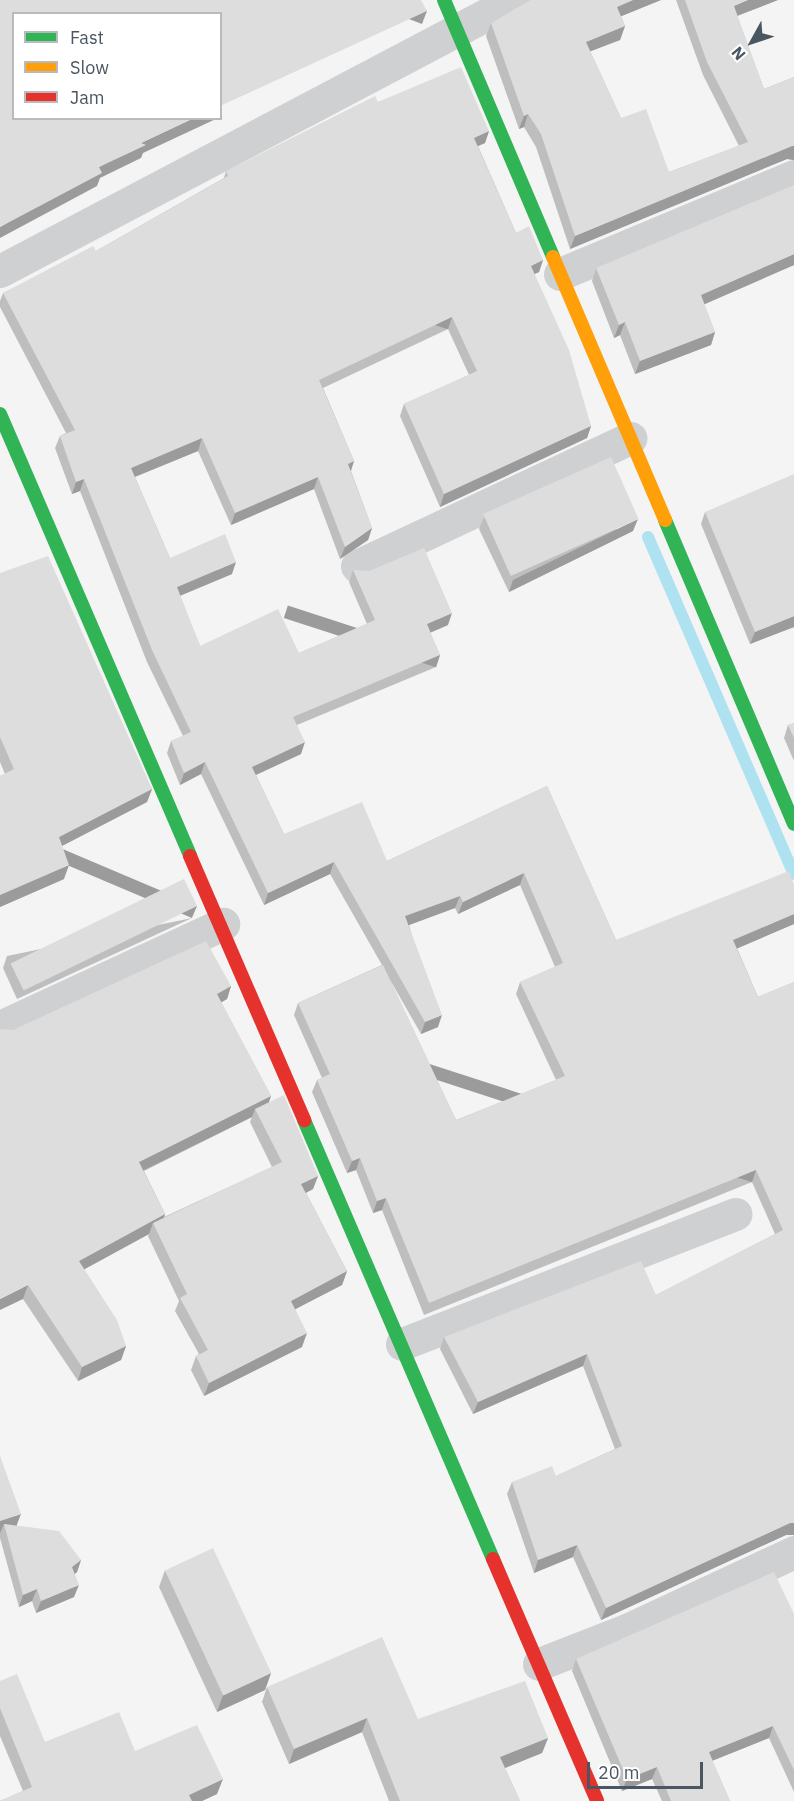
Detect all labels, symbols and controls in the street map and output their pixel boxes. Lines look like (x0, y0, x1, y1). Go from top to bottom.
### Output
legend (12, 12, 222, 120)
north arrow (722, 12, 782, 72)
text: Fast (70, 26, 104, 49)
text: N (727, 43, 750, 64)
text: Slow (70, 56, 109, 79)
text: Jam (70, 86, 105, 109)
scale bar (590, 1750, 706, 1788)
text: 20 m (598, 1761, 640, 1784)

